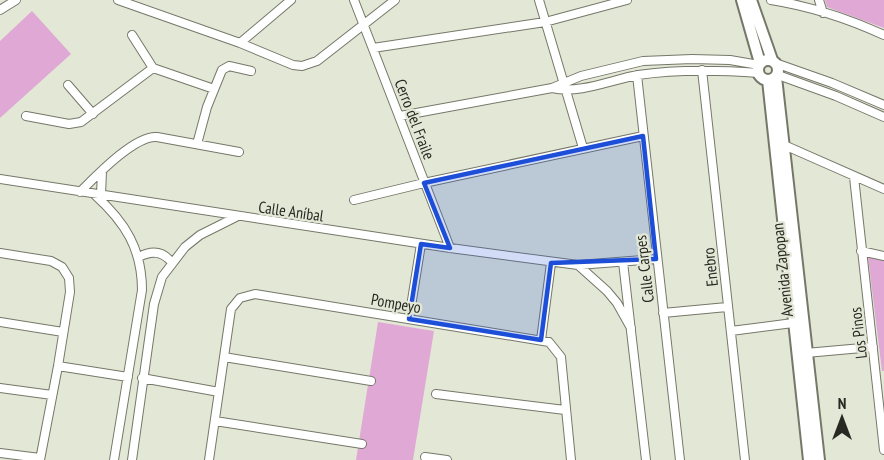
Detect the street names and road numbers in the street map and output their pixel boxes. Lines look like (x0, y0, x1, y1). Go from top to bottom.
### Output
street label: Cerro del Fraile (391, 76, 439, 162)
street label: Calle Aníbal (257, 197, 325, 226)
street label: Avenida Zapopan (767, 222, 797, 318)
street label: Calle Carpes (630, 234, 658, 304)
street label: Enebro (698, 247, 722, 287)
street label: Pompeyo (369, 289, 423, 317)
street label: Los Pinos (845, 306, 871, 360)

